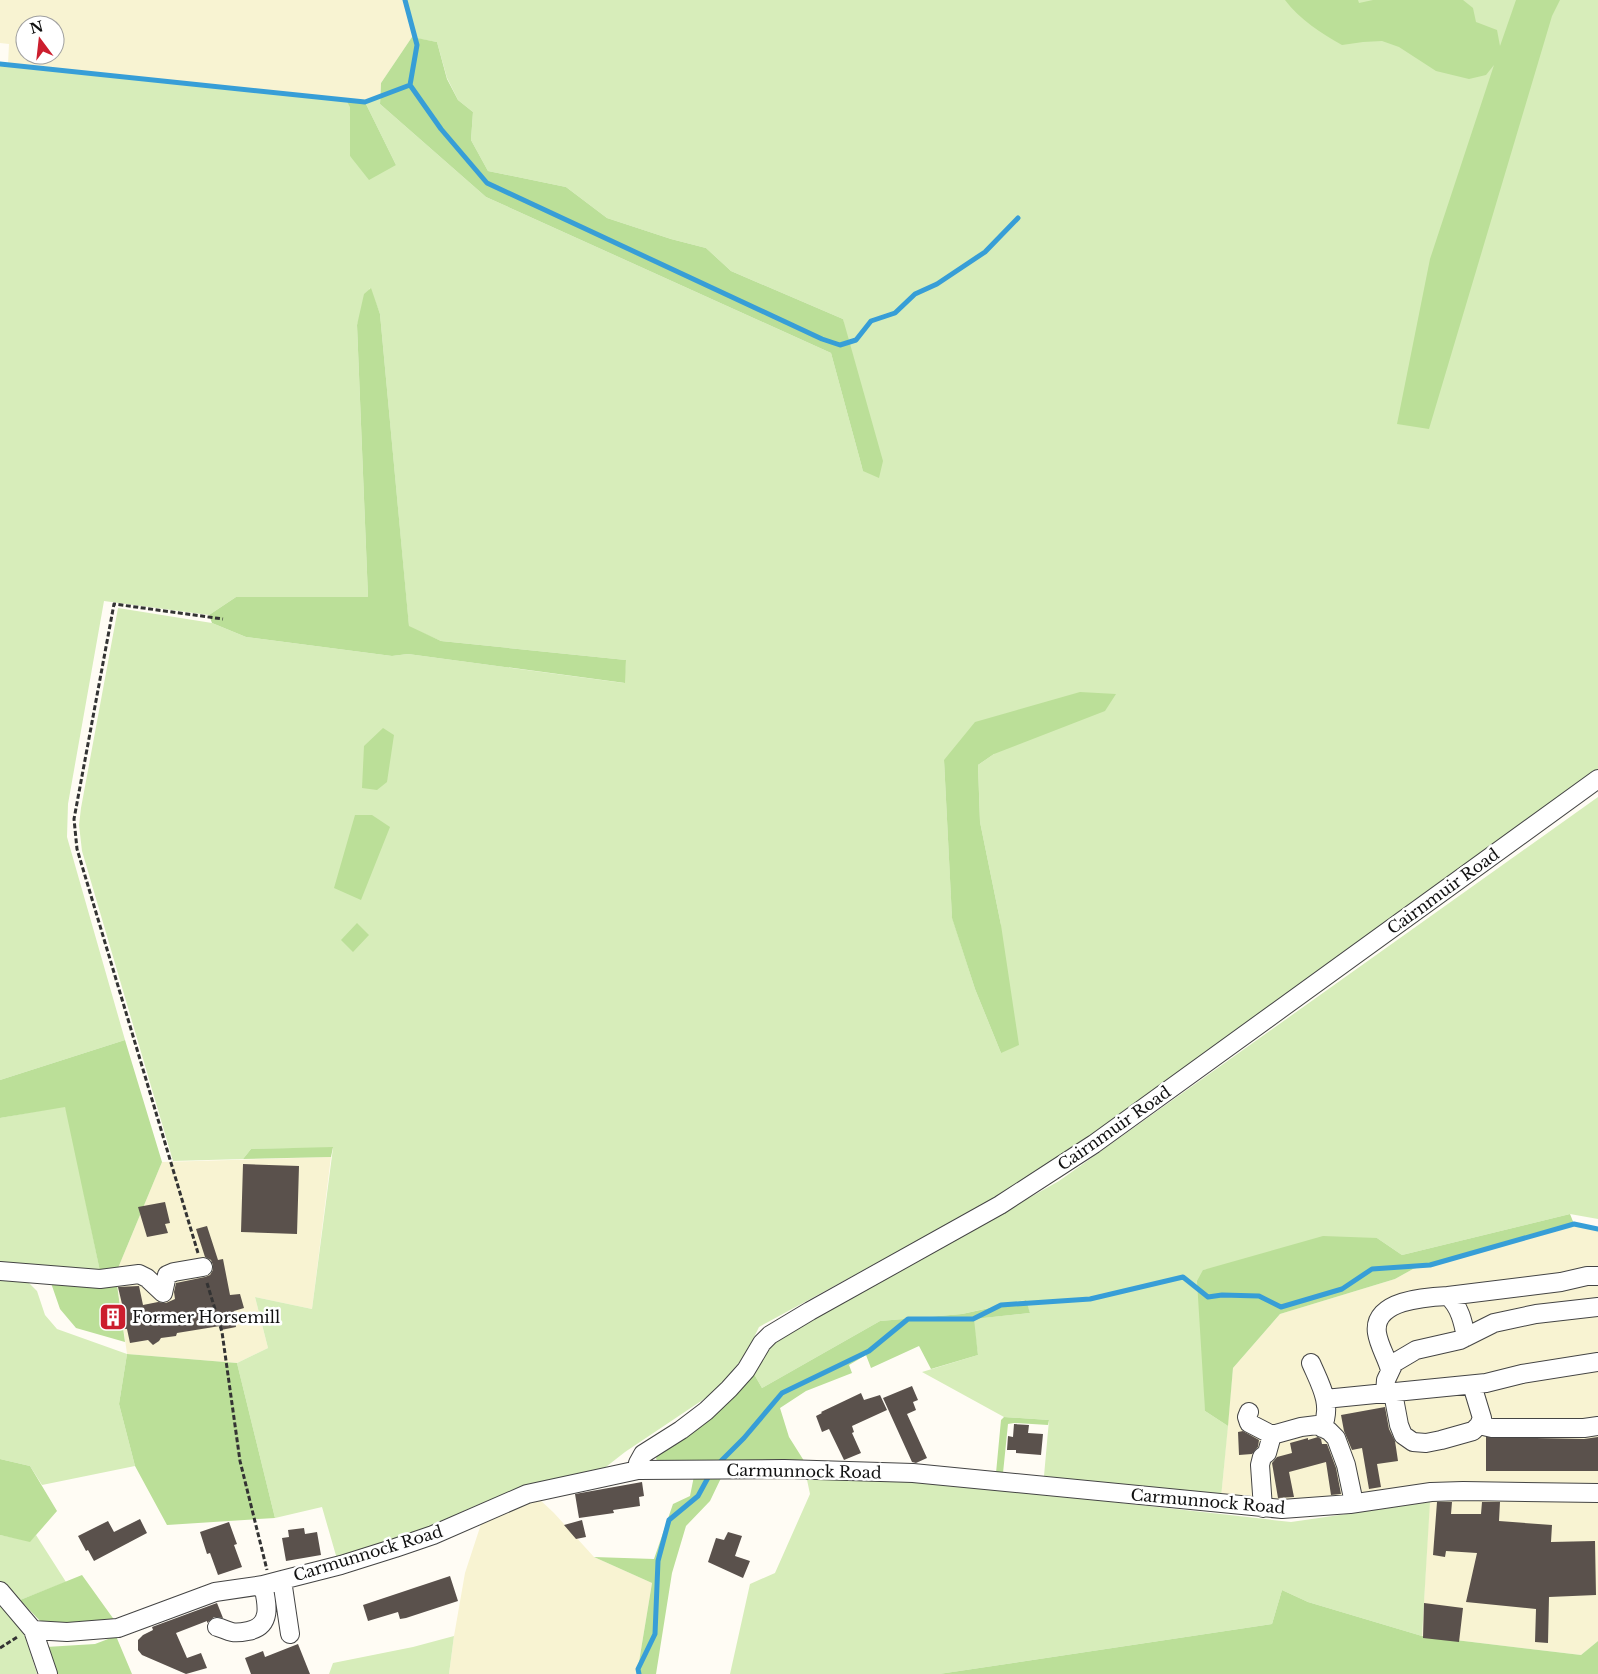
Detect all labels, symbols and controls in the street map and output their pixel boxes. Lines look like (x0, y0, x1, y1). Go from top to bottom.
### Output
north arrow (15, 15, 65, 65)
text: N (28, 17, 45, 38)
street label: Cairnmuir Road (1383, 844, 1503, 938)
street label: Cairnmuir Road (1054, 1081, 1175, 1174)
building icon: Former Horsemill (98, 1302, 128, 1332)
place label: Former Horsemill (132, 1307, 280, 1327)
street label: Carmunnock Road (726, 1460, 882, 1482)
street label: Carmunnock Road (1130, 1484, 1286, 1518)
street label: Carmunnock Road (291, 1521, 445, 1585)

